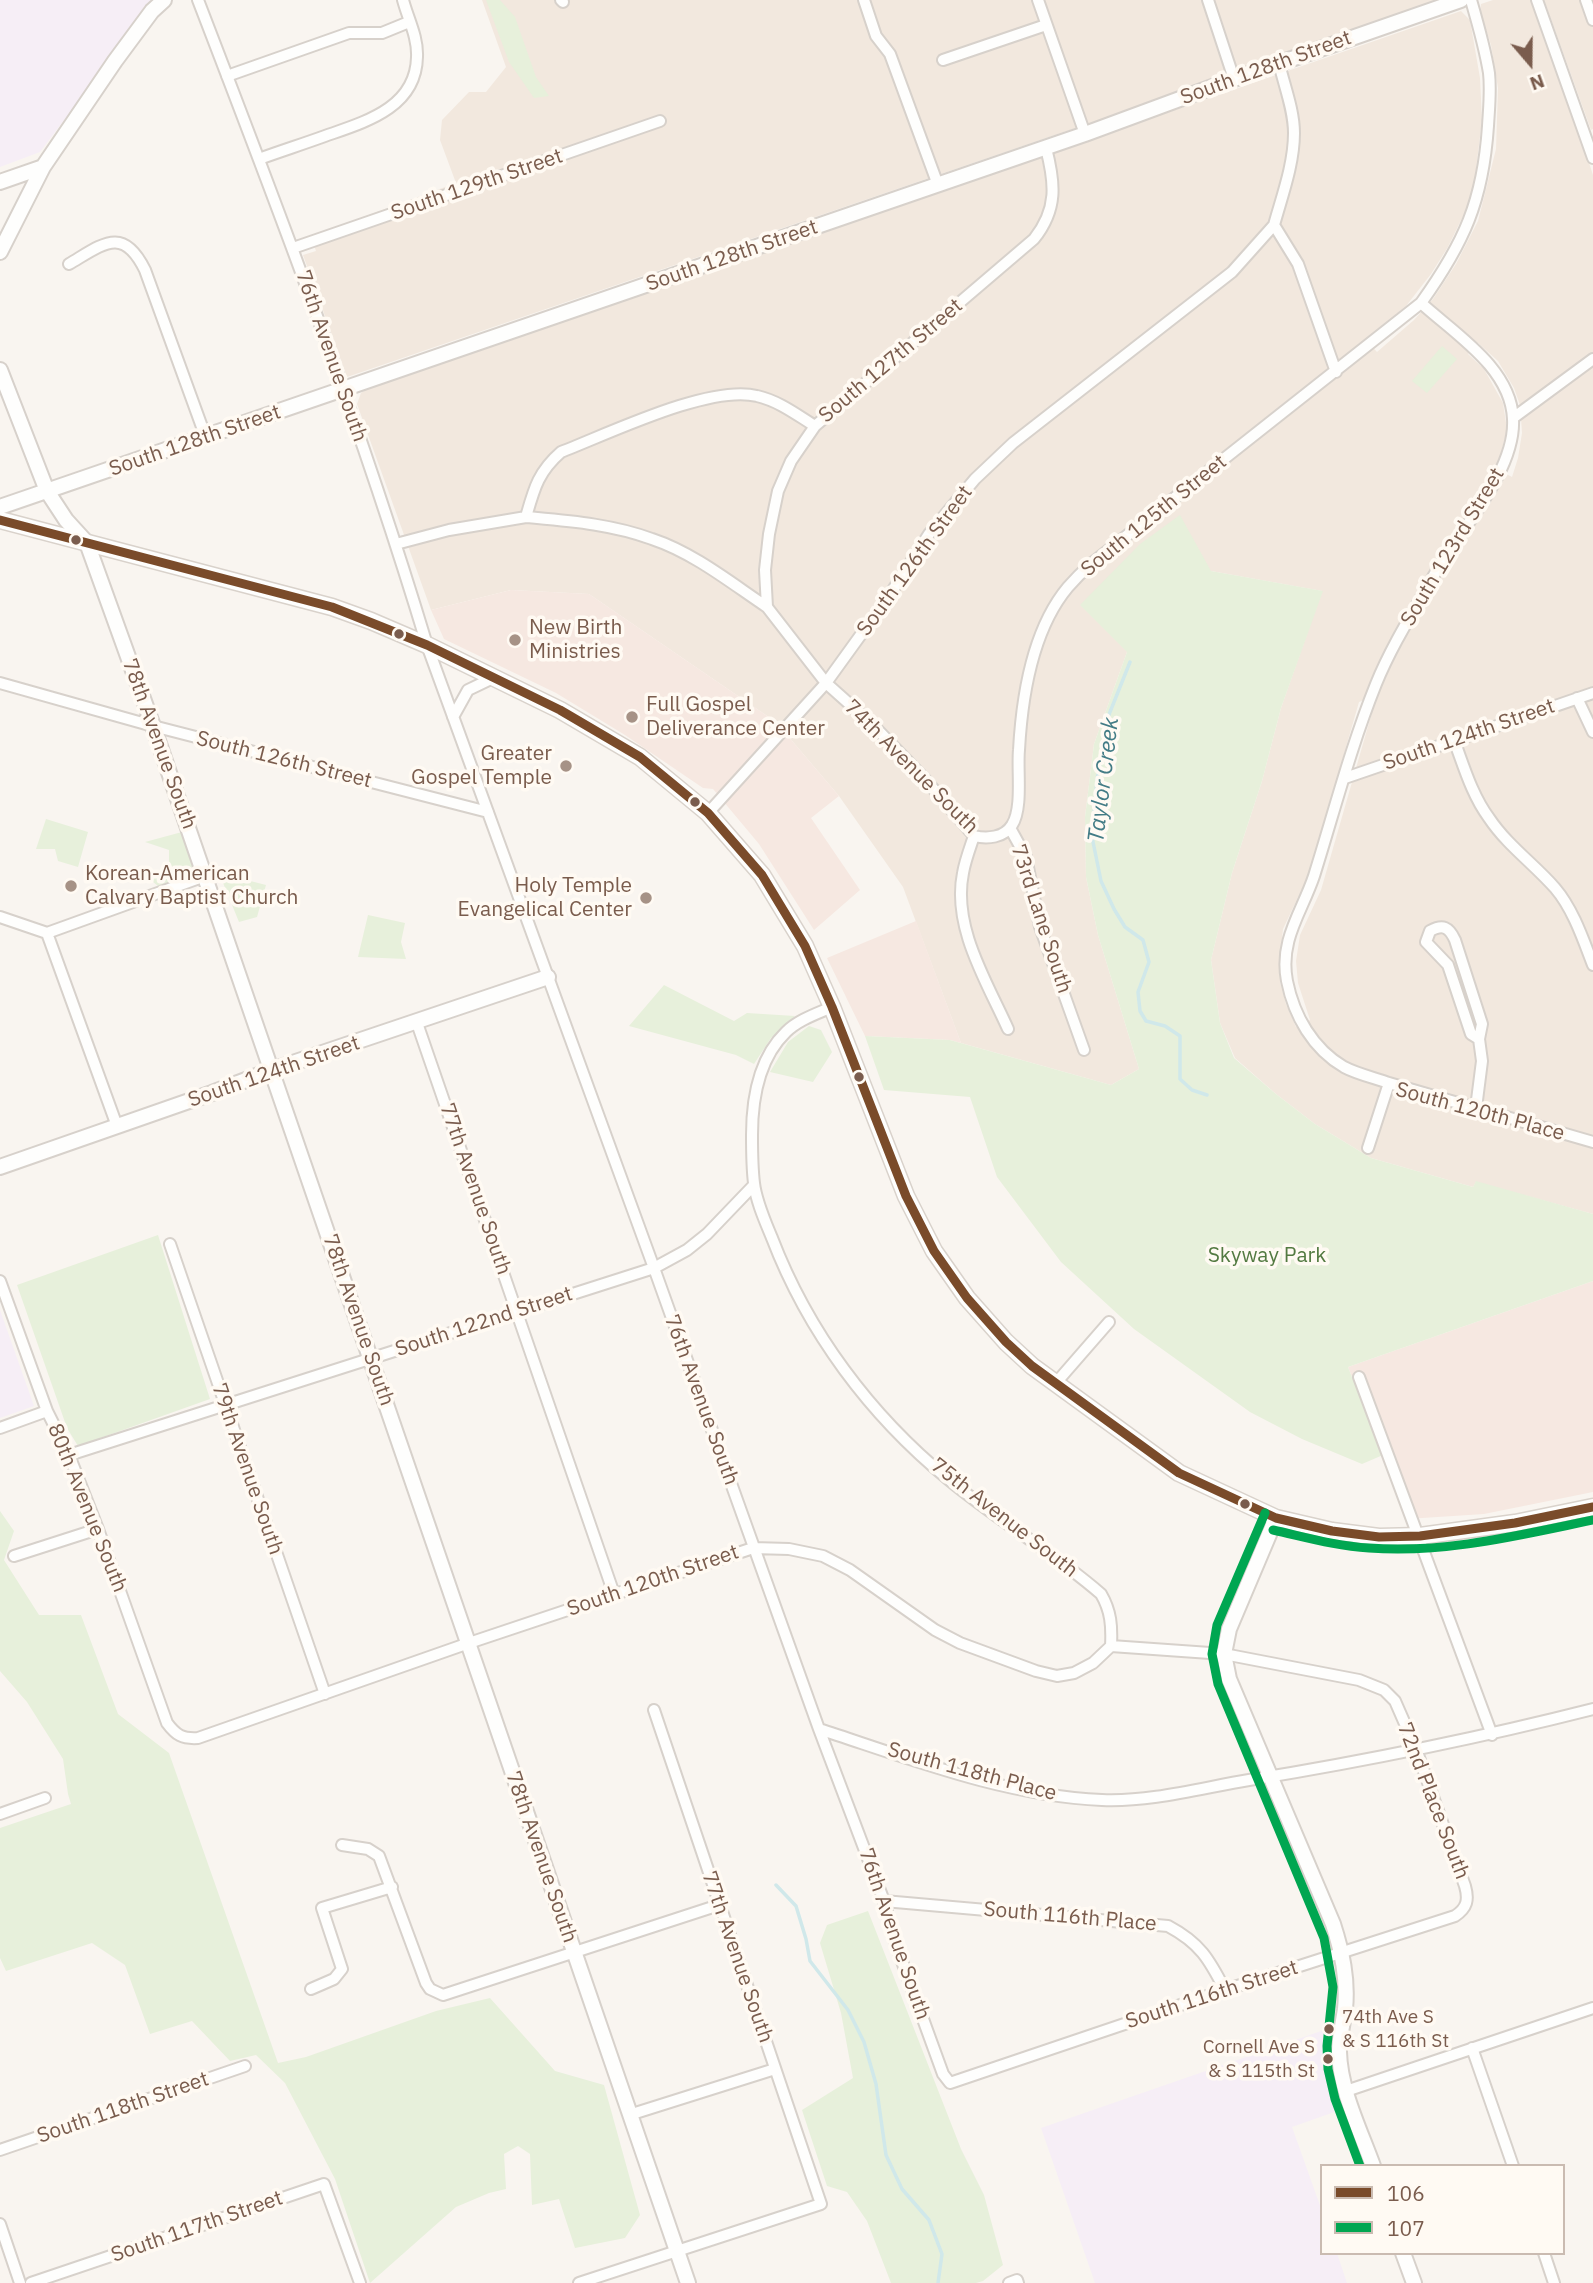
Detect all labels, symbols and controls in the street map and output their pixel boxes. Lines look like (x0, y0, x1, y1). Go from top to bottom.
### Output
street label: South 128th Street (1177, 25, 1355, 111)
north arrow (1495, 28, 1565, 98)
text: N (1527, 69, 1548, 96)
street label: South 129th Street (388, 144, 566, 226)
street label: South 128th Street (643, 215, 821, 297)
street label: 76th Avenue South (290, 267, 372, 445)
street label: South 127th Street (814, 294, 968, 428)
street label: South 128th Street (106, 400, 284, 482)
street label: South 125th Street (1076, 450, 1232, 582)
street label: South 123rd Street (1396, 463, 1510, 631)
street label: South 126th Street (852, 481, 978, 641)
unlabelled marker (69, 533, 83, 547)
place label: New Birth Ministries (529, 615, 622, 665)
unlabelled marker (392, 627, 406, 641)
marker: New Birth Ministries (507, 632, 523, 648)
street label: 78th Avenue South (116, 655, 202, 833)
place label: Full Gospel Deliverance Center (646, 692, 825, 742)
street label: South 124th Street (1380, 694, 1558, 776)
street label: 74th Avenue South (839, 695, 983, 839)
marker: Full Gospel Deliverance Center (624, 709, 640, 725)
water label: Taylor Creek (1083, 716, 1125, 844)
street label: South 126th Street (194, 726, 374, 794)
place label: Greater Gospel Temple (411, 741, 552, 791)
marker: Greater Gospel Temple (558, 758, 574, 774)
unlabelled marker (688, 795, 702, 809)
street label: 73rd Lane South (1005, 841, 1077, 997)
place label: Korean-American Calvary Baptist Church (85, 861, 298, 911)
place label: Holy Temple Evangelical Center (458, 873, 632, 923)
marker: Korean-American Calvary Baptist Church (63, 878, 79, 894)
marker: Holy Temple Evangelical Center (638, 890, 654, 906)
street label: South 124th Street (185, 1031, 363, 1113)
unlabelled marker (852, 1070, 866, 1084)
street label: South 120th Place (1393, 1077, 1567, 1147)
street label: 77th Avenue South (434, 1100, 516, 1278)
street label: 78th Avenue South (317, 1231, 399, 1409)
park label: Skyway Park (1208, 1243, 1326, 1269)
street label: South 122nd Street (392, 1281, 576, 1363)
street label: 76th Avenue South (658, 1311, 744, 1489)
street label: 79th Avenue South (206, 1380, 288, 1558)
street label: 80th Avenue South (42, 1420, 132, 1596)
street label: 75th Avenue South (925, 1453, 1083, 1583)
unlabelled marker (1238, 1497, 1252, 1511)
street label: South 120th Street (564, 1540, 742, 1622)
street label: 72nd Place South (1391, 1719, 1475, 1883)
street label: South 118th Place (885, 1737, 1059, 1807)
street label: 78th Avenue South (500, 1768, 582, 1946)
street label: 76th Avenue South (853, 1845, 935, 2023)
street label: 77th Avenue South (696, 1868, 778, 2046)
street label: South 116th Place (982, 1897, 1158, 1937)
street label: South 116th Street (1123, 1955, 1301, 2035)
place label: 74th Ave S & S 116th St (1342, 2007, 1449, 2051)
marker: 74th Ave S & S 116th St (1322, 2022, 1336, 2036)
place label: Cornell Ave S & S 115th St (1203, 2037, 1315, 2081)
marker: Cornell Ave S & S 115th St (1321, 2052, 1335, 2066)
street label: South 118th Street (34, 2067, 212, 2149)
legend (1320, 2164, 1565, 2255)
text: 106 (1387, 2179, 1425, 2207)
street label: South 117th Street (108, 2186, 286, 2268)
text: 107 (1387, 2214, 1425, 2242)

